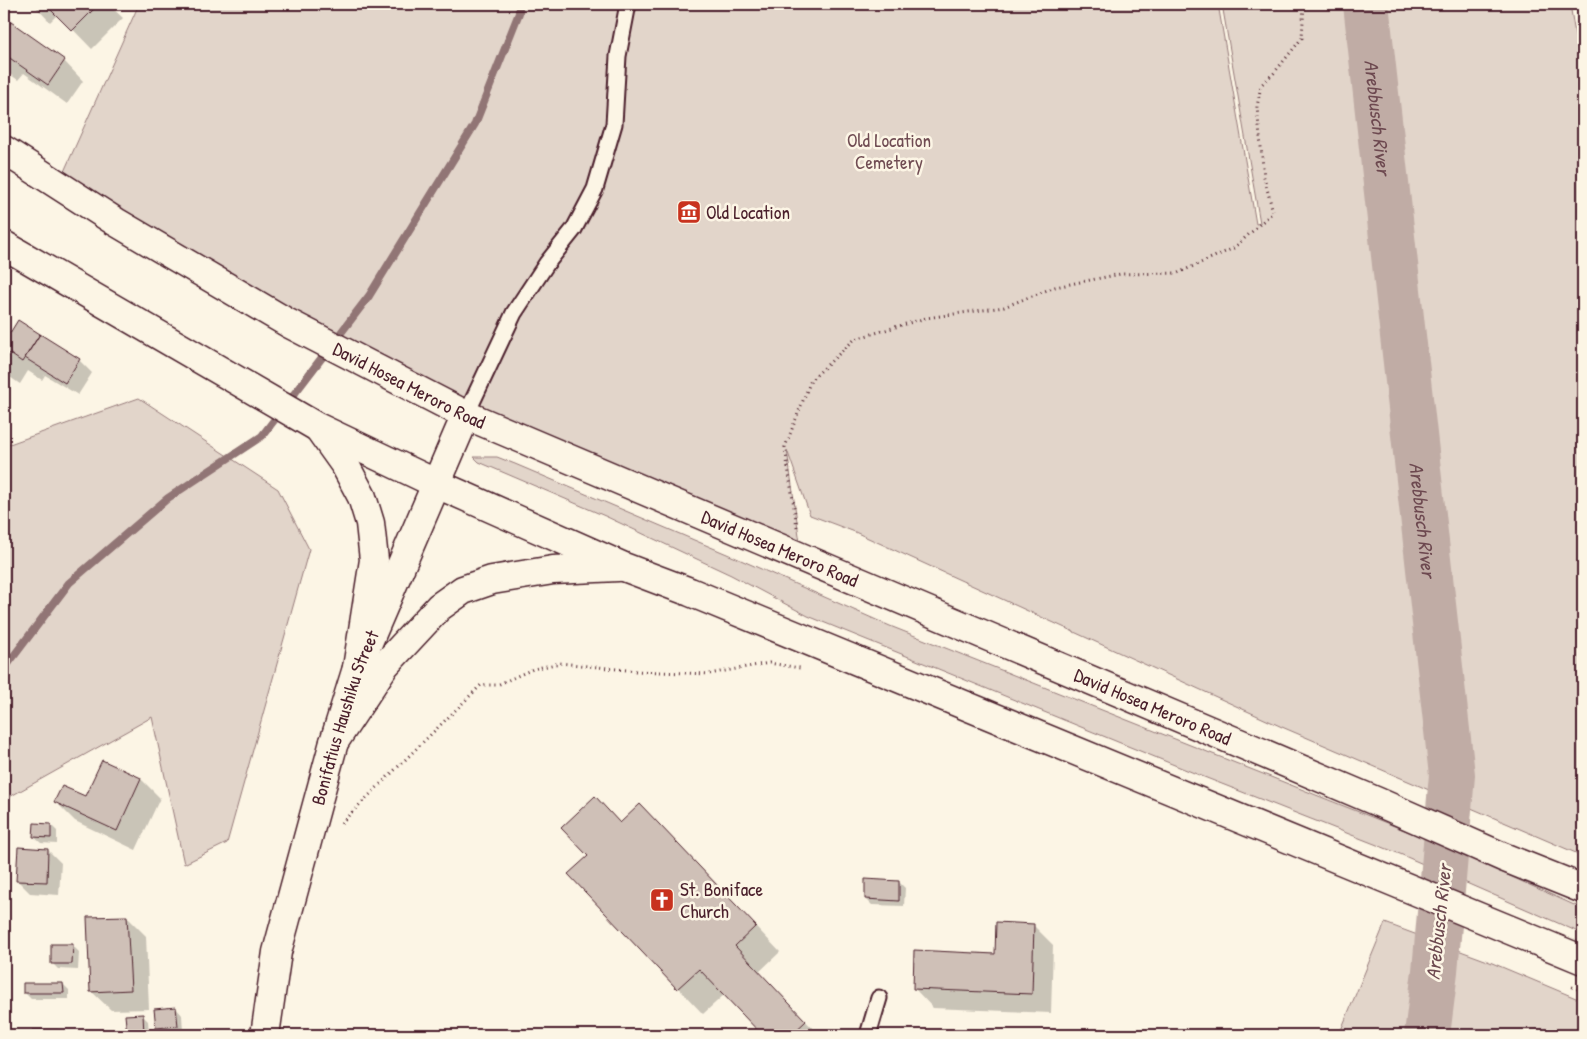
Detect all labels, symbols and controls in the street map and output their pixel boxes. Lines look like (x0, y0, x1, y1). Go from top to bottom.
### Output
water label: Arebbusch River (1359, 58, 1399, 179)
park label: Old Location Cemetery (847, 127, 931, 175)
museum icon: Old Location (676, 199, 702, 225)
place label: Old Location (706, 199, 790, 225)
street label: David Hosea Meroro Road (329, 336, 490, 435)
water label: Arebbusch River (1404, 461, 1444, 581)
street label: David Hosea Meroro Road (698, 503, 863, 593)
street label: Bonifatius Haushiku Street (305, 626, 385, 808)
street label: David Hosea Meroro Road (1070, 662, 1236, 751)
water label: Arebbusch River (1419, 861, 1458, 981)
place label: St. Boniface Church (680, 876, 763, 924)
church icon: St. Boniface Church (649, 887, 675, 913)

